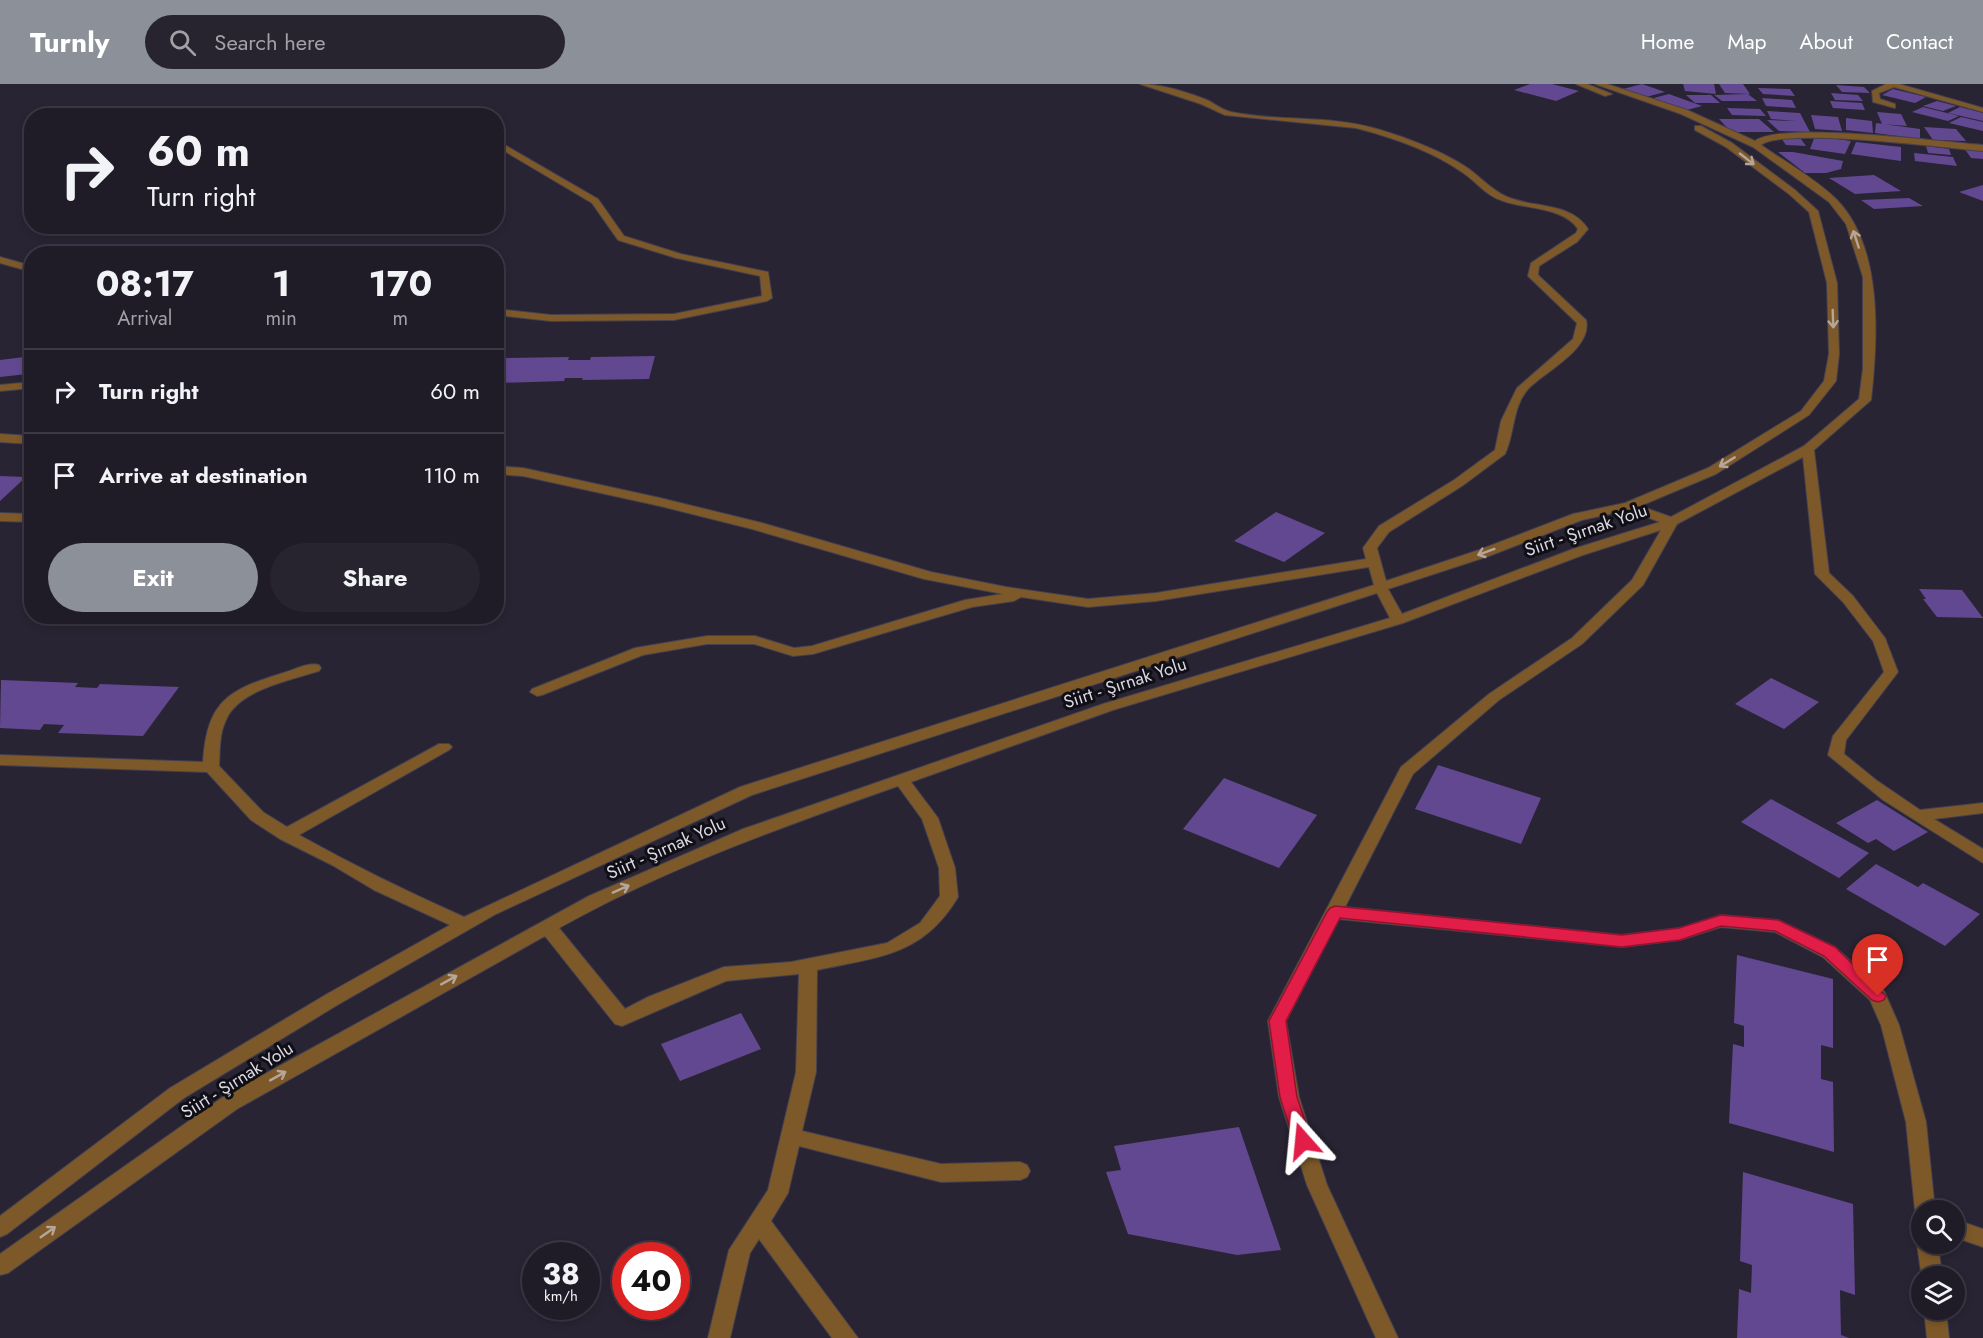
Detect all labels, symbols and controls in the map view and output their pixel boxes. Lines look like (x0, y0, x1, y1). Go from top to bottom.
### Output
search box (145, 15, 565, 69)
text: Turnly (30, 22, 109, 63)
icon: search (166, 26, 199, 59)
text: Search here (214, 26, 326, 58)
text: Home (1641, 27, 1694, 57)
text: Map (1727, 27, 1767, 57)
text: About (1800, 27, 1853, 57)
text: Contact (1886, 27, 1953, 57)
text: 60 m (147, 121, 250, 182)
icon: right (48, 132, 126, 210)
one-way arrow (1739, 152, 1755, 165)
text: Turn right (147, 177, 255, 216)
one-way arrow (1850, 230, 1861, 249)
text: 08:17 (96, 257, 194, 309)
text: 1 (272, 257, 290, 309)
text: 170 (368, 257, 432, 309)
text: Arrival (117, 304, 172, 333)
text: min (265, 304, 297, 333)
text: m (393, 304, 408, 333)
one-way arrow (1827, 309, 1839, 329)
icon: right (48, 375, 81, 408)
text: Turn right (99, 375, 199, 407)
text: 60 m (430, 375, 480, 407)
one-way arrow (1719, 457, 1736, 469)
icon: arrive (48, 459, 81, 492)
text: Arrive at destination (99, 459, 308, 491)
text: 110 m (423, 459, 480, 491)
street label: Siirt - Şırnak Yolu (1521, 497, 1651, 563)
button: Exit (48, 543, 258, 612)
button: Share (270, 543, 480, 612)
one-way arrow (1477, 548, 1496, 559)
street label: Siirt - Şırnak Yolu (1060, 651, 1190, 715)
street label: Siirt - Şırnak Yolu (602, 810, 730, 886)
one-way arrow (611, 883, 629, 894)
pin (1852, 934, 1903, 996)
icon: arrive (1861, 943, 1894, 976)
one-way arrow (439, 974, 457, 985)
street label: Siirt - Şırnak Yolu (176, 1035, 298, 1125)
one-way arrow (270, 1069, 287, 1081)
position arrow (1271, 1109, 1335, 1173)
map controls (1911, 1200, 1965, 1320)
button: search (1911, 1200, 1965, 1254)
one-way arrow (39, 1226, 55, 1238)
speed limit sign: 40 (612, 1242, 690, 1320)
text: 38 (542, 1252, 580, 1295)
button: layers (1911, 1266, 1965, 1320)
text: km/h (544, 1285, 578, 1307)

